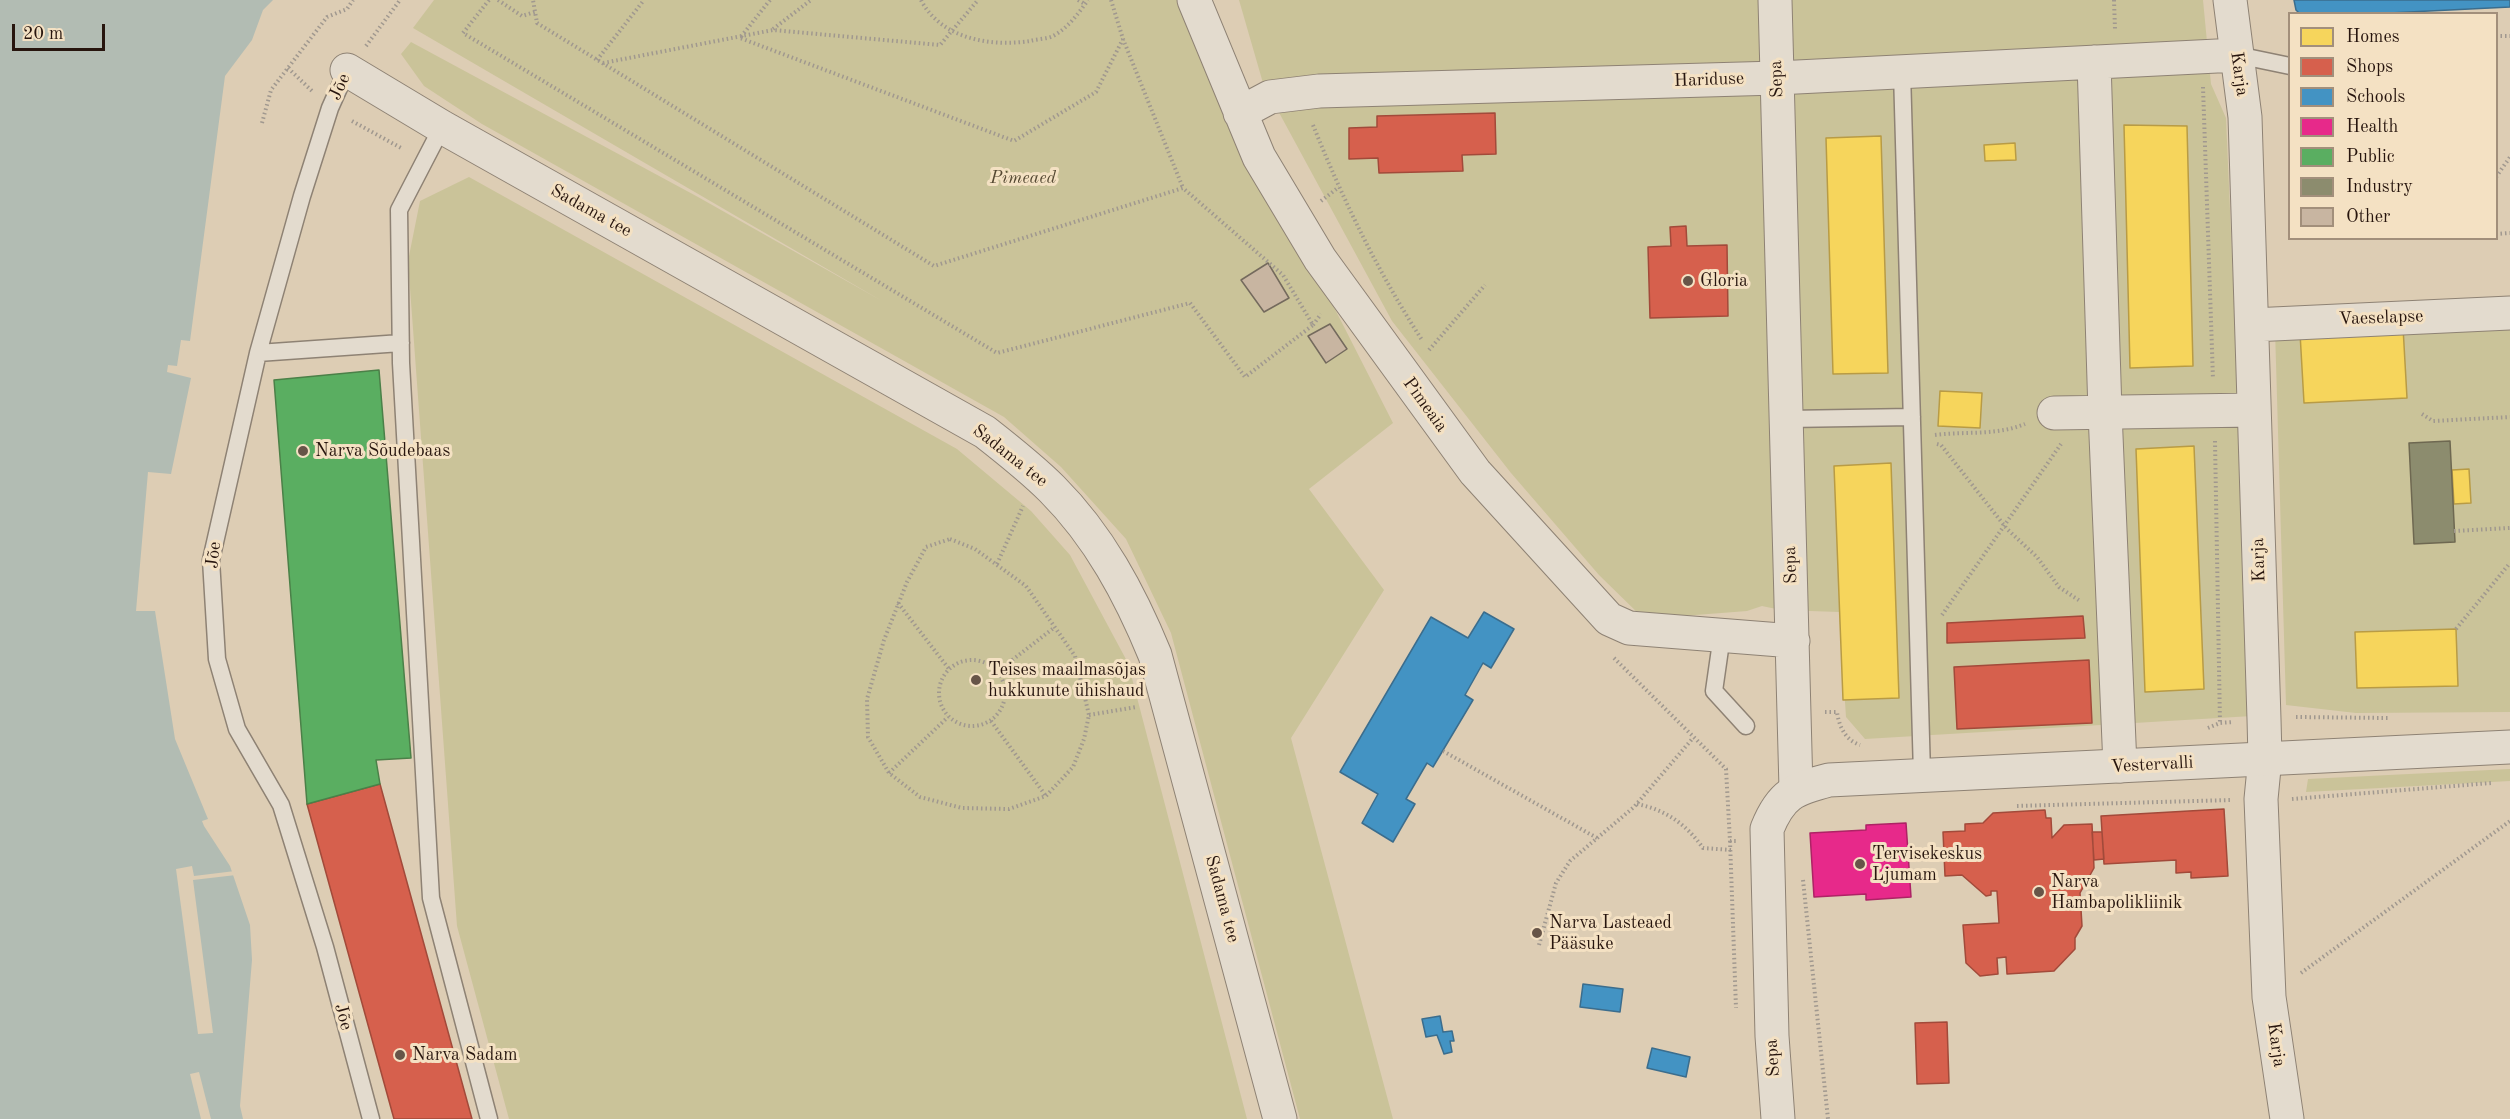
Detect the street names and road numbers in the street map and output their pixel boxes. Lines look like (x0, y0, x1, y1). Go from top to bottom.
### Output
street label: Karja (2225, 50, 2253, 98)
street label: Sepa (1766, 60, 1788, 98)
street label: Hariduse (1673, 68, 1745, 92)
street label: Jõe (325, 70, 355, 104)
street label: Sadama tee (547, 180, 635, 242)
street label: Vaeselapse (2338, 306, 2424, 330)
street label: Pimeaia (1398, 373, 1452, 437)
street label: Sadama tee (968, 420, 1052, 492)
street label: Karja (2247, 537, 2271, 583)
street label: Jõe (202, 540, 226, 570)
street label: Sepa (1780, 546, 1802, 584)
street label: Vestervalli (2110, 752, 2194, 778)
street label: Sadama tee (1200, 853, 1244, 945)
street label: Jõe (329, 1001, 357, 1033)
street label: Karja (2262, 1021, 2290, 1069)
street label: Sepa (1761, 1038, 1785, 1078)

